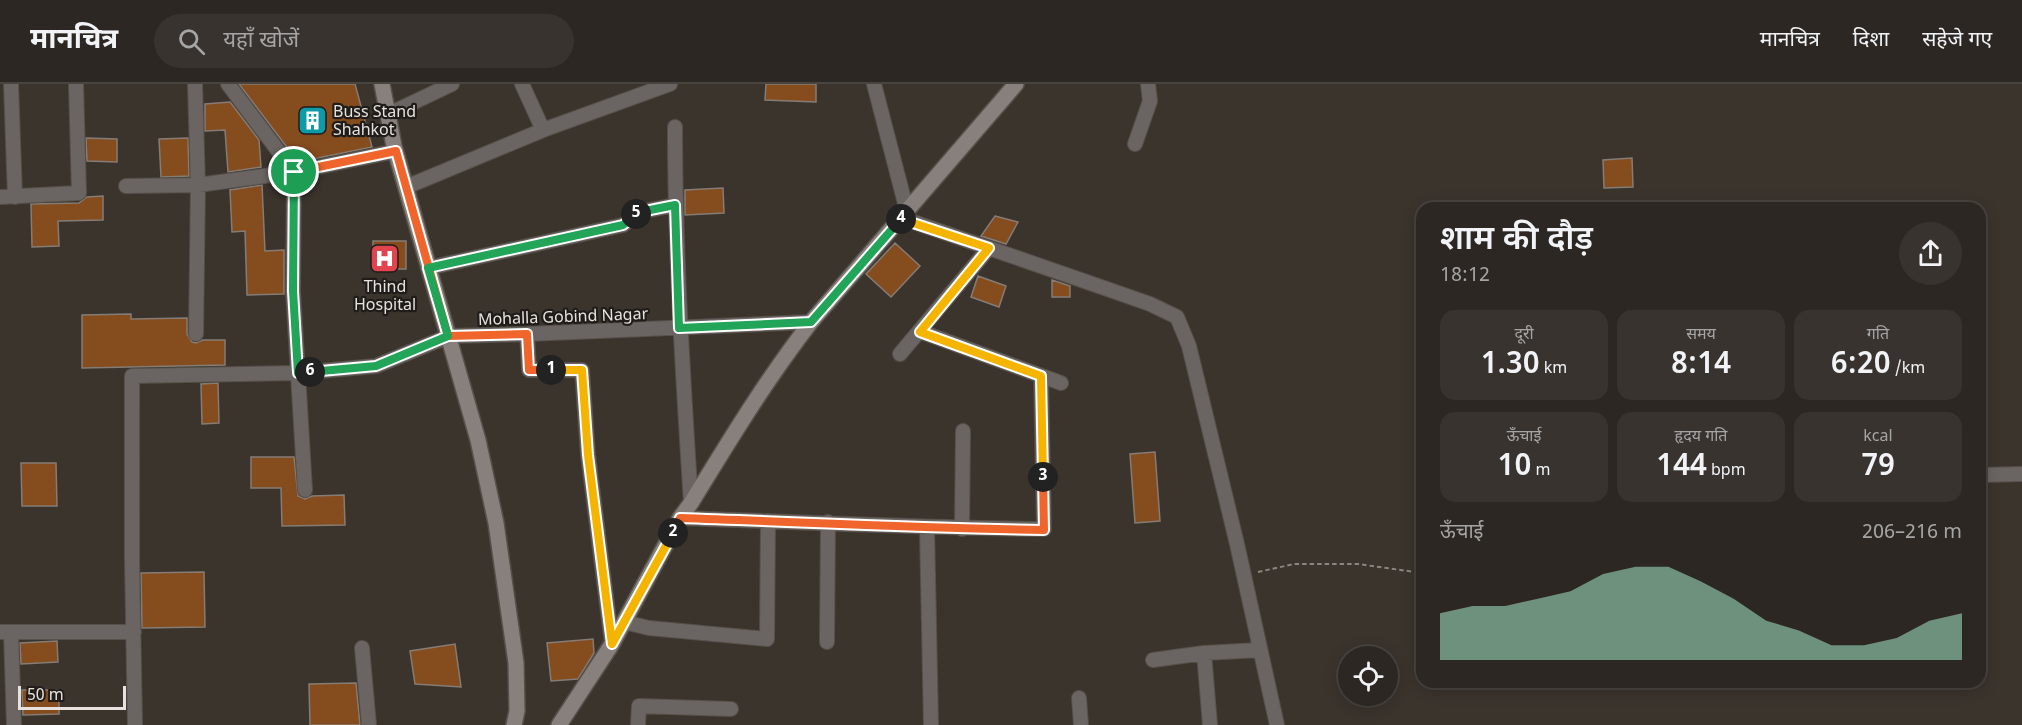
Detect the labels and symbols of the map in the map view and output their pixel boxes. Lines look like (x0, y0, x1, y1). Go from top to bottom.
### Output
place label: Buss Stand Shahkot (333, 103, 416, 142)
building icon: Buss Stand Shahkot (296, 104, 328, 136)
pin (268, 146, 319, 197)
pin: 5 (621, 199, 651, 229)
pin: 4 (886, 204, 916, 234)
hospital icon: Thind Hospital (369, 242, 401, 274)
place label: Thind Hospital (354, 278, 416, 317)
street label: Mohalla Gobind Nagar (478, 305, 649, 332)
pin: 1 (536, 355, 566, 385)
pin: 6 (295, 357, 325, 387)
pin: 3 (1028, 462, 1058, 492)
pin: 2 (658, 518, 688, 548)
scale bar (18, 683, 126, 710)

